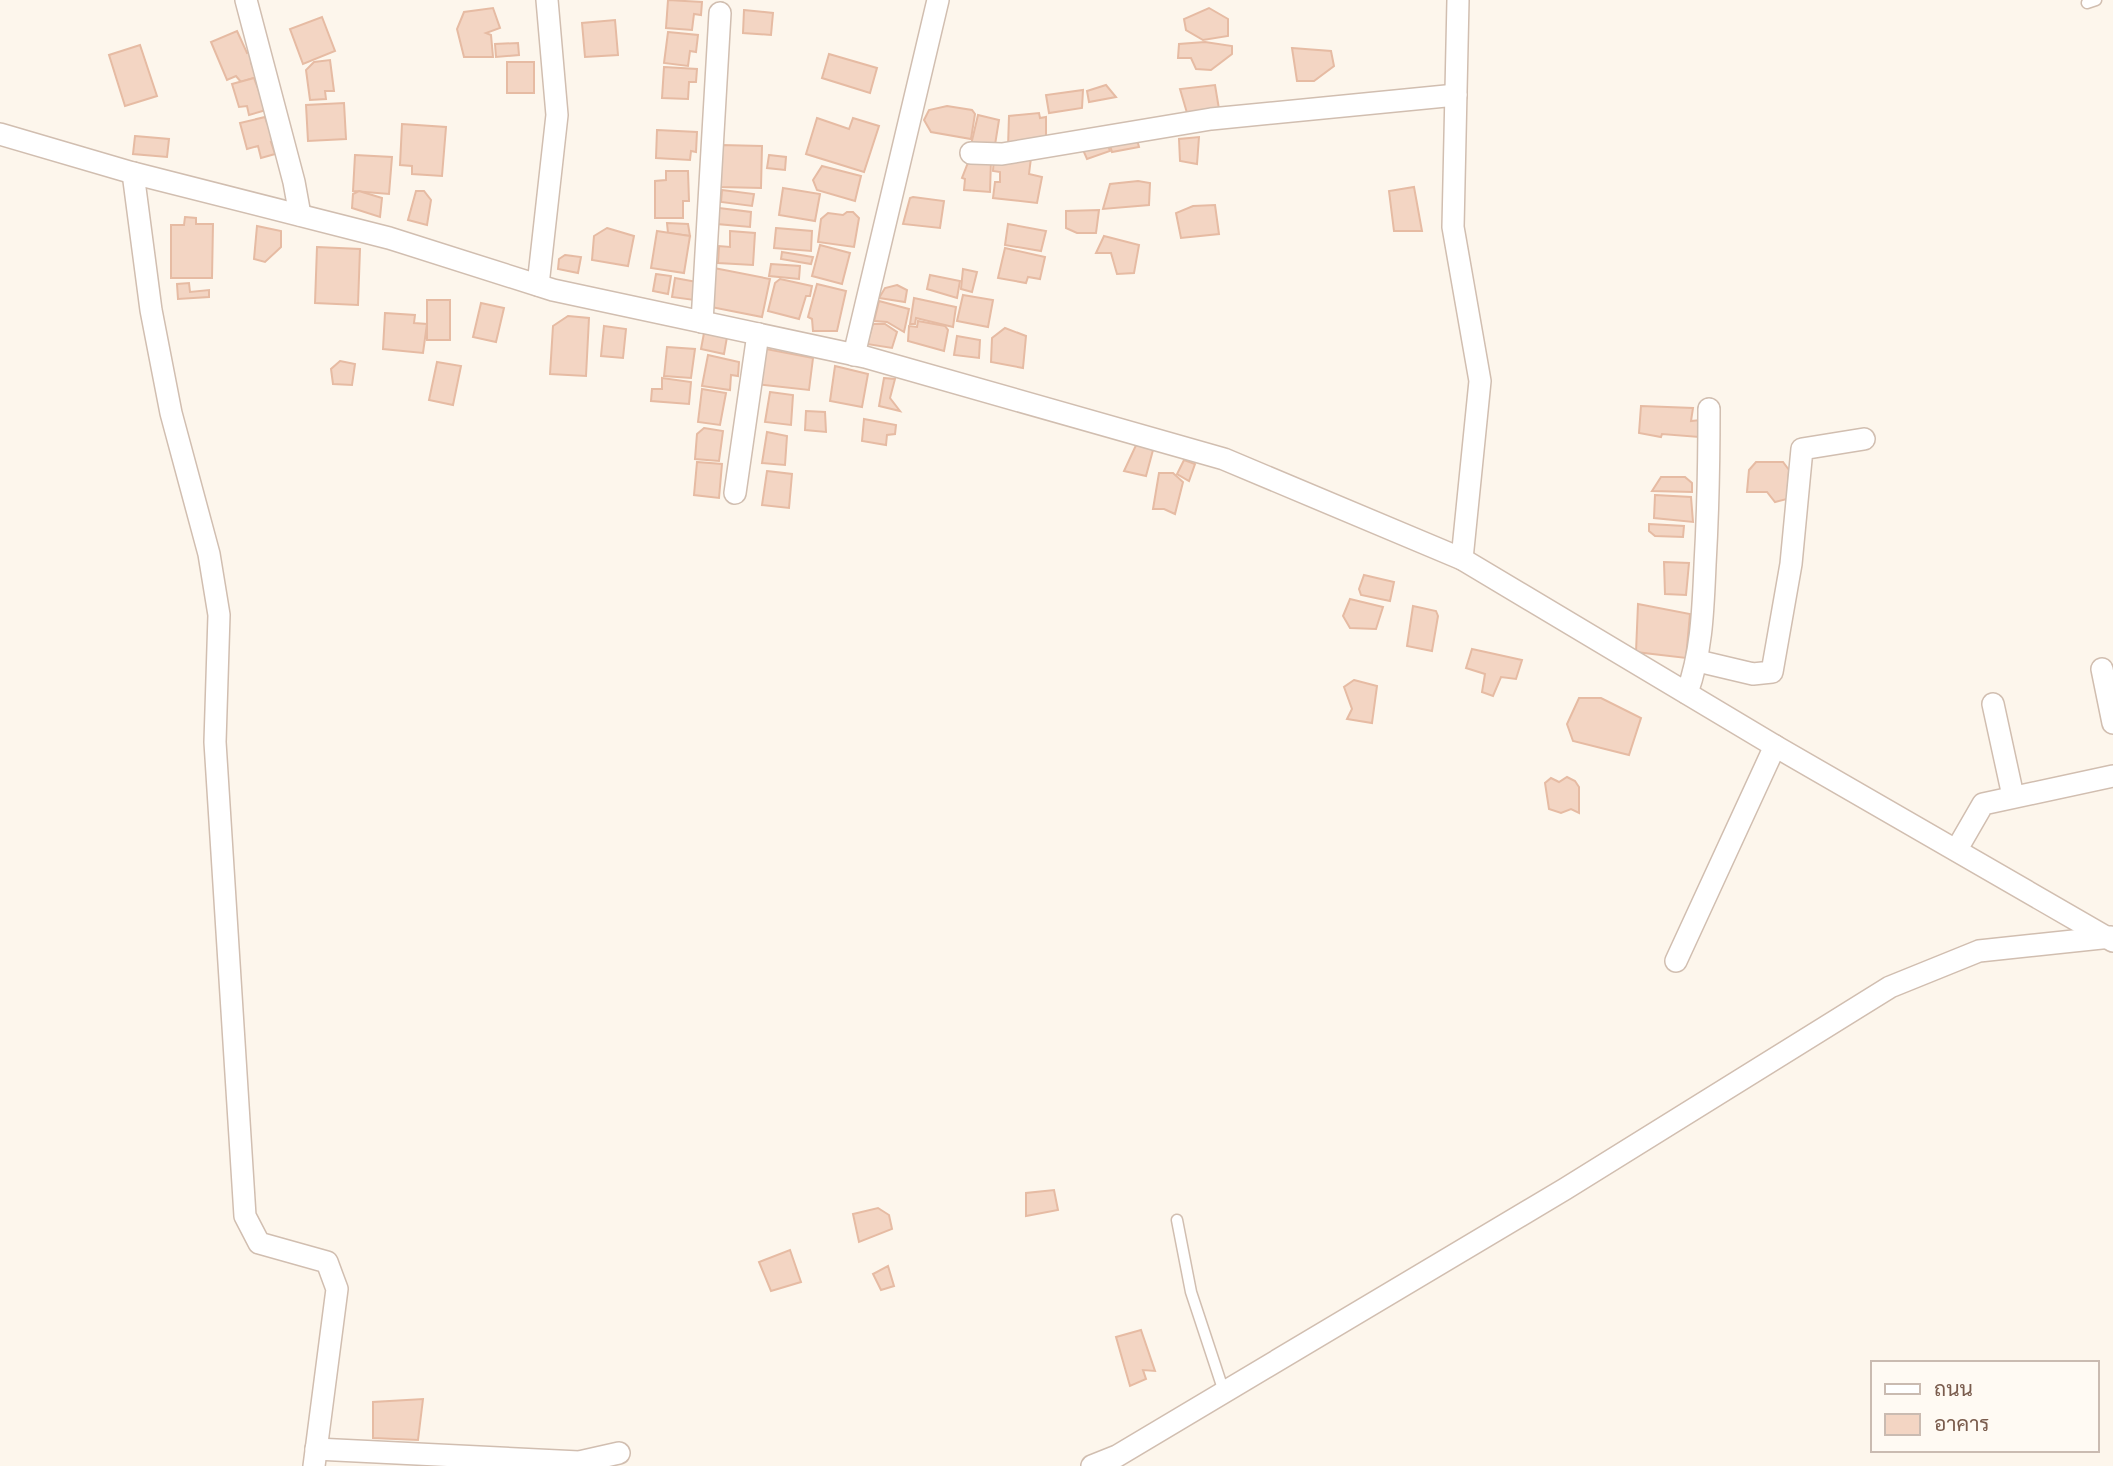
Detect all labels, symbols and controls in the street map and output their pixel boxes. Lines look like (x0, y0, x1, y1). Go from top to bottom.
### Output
legend (1871, 1361, 2099, 1452)
text: ถนน (1934, 1375, 1973, 1403)
text: อาคาร (1934, 1410, 1990, 1438)

